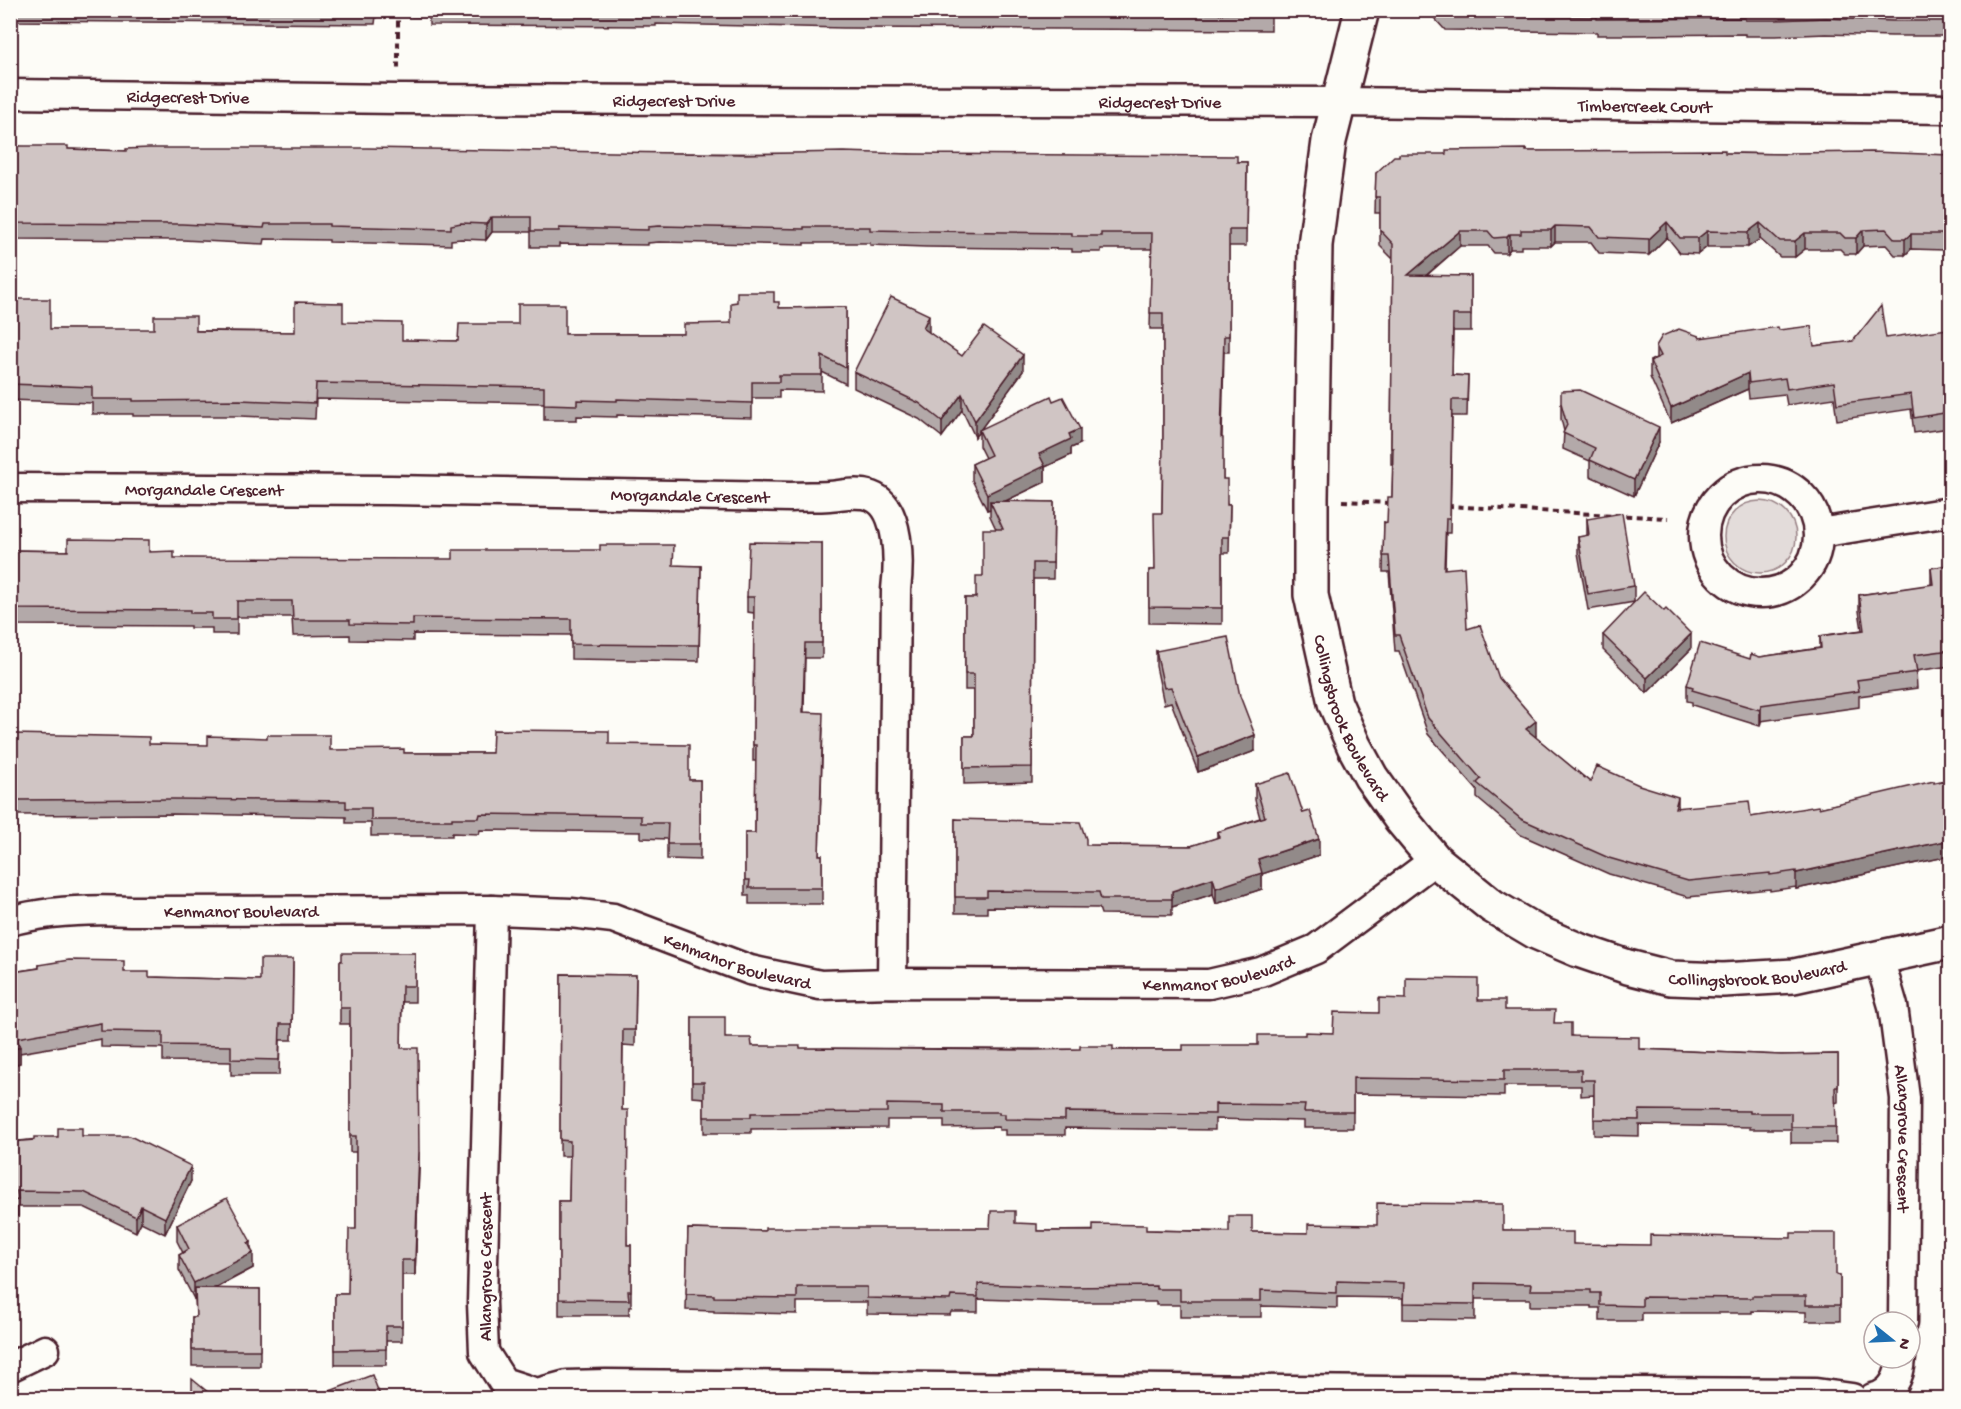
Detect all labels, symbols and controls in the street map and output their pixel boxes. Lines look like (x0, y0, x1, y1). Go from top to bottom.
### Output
street label: Ridgecrest Drive (126, 88, 250, 110)
street label: Ridgecrest Drive (613, 92, 736, 113)
street label: Ridgecrest Drive (1099, 93, 1222, 115)
street label: Timbercreek Court (1577, 97, 1713, 119)
street label: Morgandale Crescent (125, 481, 285, 502)
street label: Morgandale Crescent (610, 486, 771, 510)
street label: Collingsbrook Boulevard (1307, 633, 1393, 807)
street label: Kenmanor Boulevard (164, 902, 320, 924)
street label: Kenmanor Boulevard (659, 930, 814, 996)
street label: Kenmanor Boulevard (1142, 951, 1299, 997)
street label: Collingsbrook Boulevard (1668, 957, 1850, 993)
street label: Allangrove Crescent (1888, 1063, 1913, 1214)
street label: Allangrove Crescent (477, 1191, 498, 1341)
north arrow (1862, 1310, 1922, 1370)
text: N (1892, 1336, 1914, 1352)

